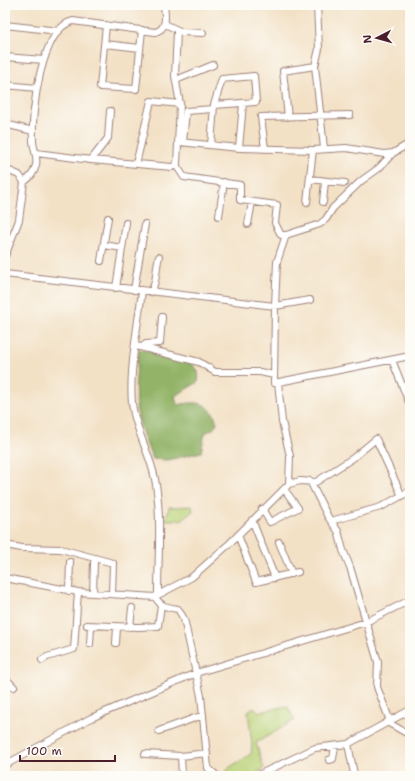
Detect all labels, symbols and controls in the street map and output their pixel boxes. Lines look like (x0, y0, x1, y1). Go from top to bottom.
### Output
north arrow (357, 18, 397, 58)
text: N (360, 34, 375, 44)
scale bar (20, 737, 115, 763)
text: 100 m (26, 743, 62, 759)

